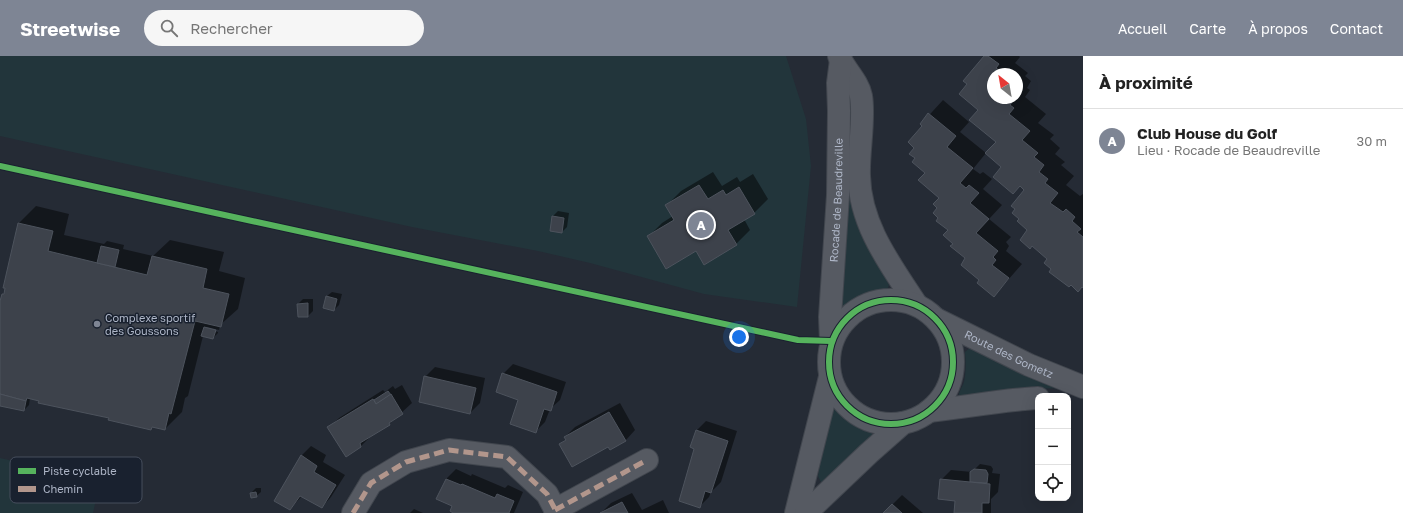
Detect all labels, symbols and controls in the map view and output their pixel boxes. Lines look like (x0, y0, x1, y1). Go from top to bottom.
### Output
search box (144, 10, 424, 46)
text: Streetwise (20, 17, 120, 40)
icon: search (158, 17, 180, 39)
text: Rechercher (190, 19, 273, 37)
text: Accueil (1118, 20, 1167, 37)
text: Carte (1189, 20, 1226, 37)
text: À propos (1248, 20, 1308, 37)
text: Contact (1330, 20, 1383, 37)
north arrow (987, 68, 1023, 104)
text: À proximité (1099, 72, 1193, 93)
text: Club House du Golf (1137, 124, 1277, 142)
text: A (1107, 133, 1117, 149)
text: 30 m (1357, 133, 1387, 149)
street label: Rocade de Beaudreville (827, 138, 845, 263)
text: Lieu · Rocade de Beaudreville (1137, 142, 1320, 158)
pin: A (688, 210, 714, 240)
place label: Complexe sportif des Goussons (105, 311, 195, 337)
marker: Complexe sportif des Goussons (92, 319, 102, 329)
your location (729, 327, 749, 347)
street label: Route des Gometz (963, 327, 1056, 380)
map controls (1035, 393, 1071, 501)
button: + (1035, 393, 1071, 429)
button: − (1035, 429, 1071, 465)
legend (10, 457, 142, 503)
text: Piste cyclable (43, 464, 117, 477)
button: locate (1035, 465, 1071, 501)
text: Chemin (43, 482, 83, 495)

